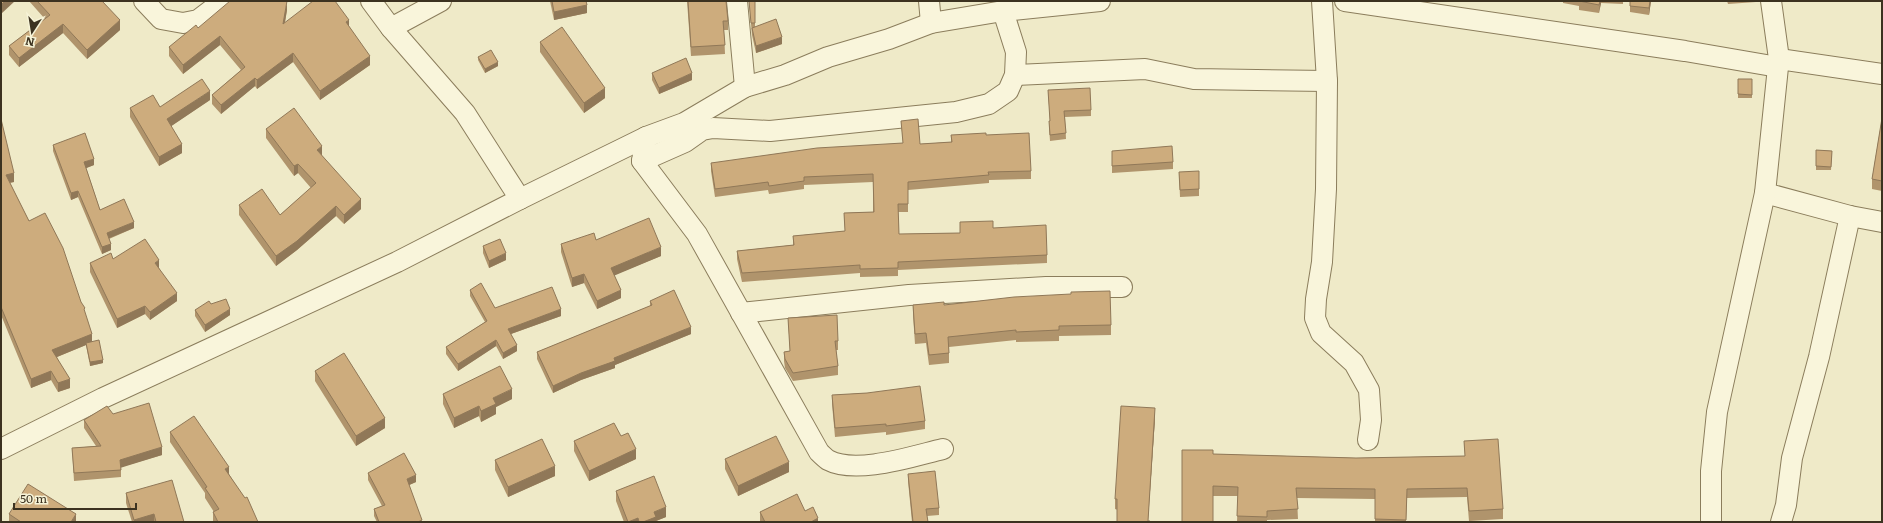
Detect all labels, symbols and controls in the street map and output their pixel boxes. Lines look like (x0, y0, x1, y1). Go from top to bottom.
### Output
north arrow (12, 12, 52, 52)
text: N (24, 34, 36, 52)
scale bar (14, 485, 136, 511)
text: 50 m (20, 489, 47, 507)

